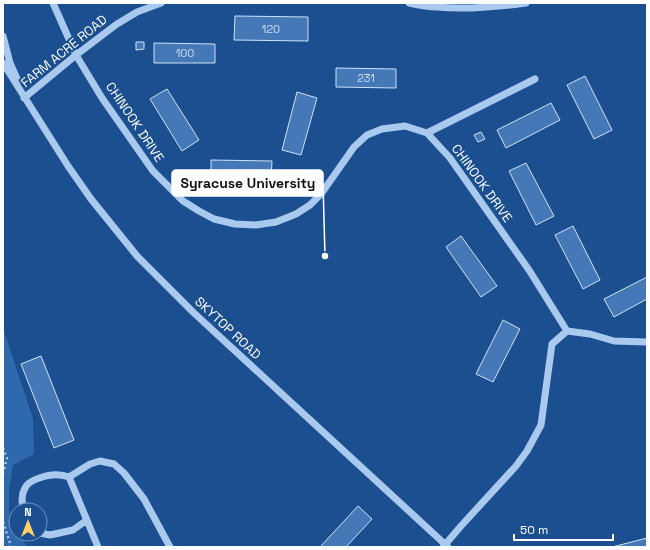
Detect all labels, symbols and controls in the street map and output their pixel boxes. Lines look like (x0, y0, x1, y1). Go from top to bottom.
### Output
street label: FARM ACRE ROAD (17, 11, 111, 91)
house number: 120 (262, 22, 280, 36)
house number: 100 (176, 46, 194, 60)
house number: 231 (357, 71, 375, 85)
street label: CHINOOK DRIVE (102, 79, 168, 165)
street label: CHINOOK DRIVE (448, 141, 516, 225)
callout: Syracuse University (172, 170, 323, 196)
text: Syracuse University (181, 174, 316, 192)
street label: SKYTOP ROAD (191, 293, 265, 363)
north arrow (8, 502, 48, 542)
text: N (24, 505, 32, 519)
scale bar (514, 516, 613, 542)
text: 50 m (520, 522, 548, 538)

